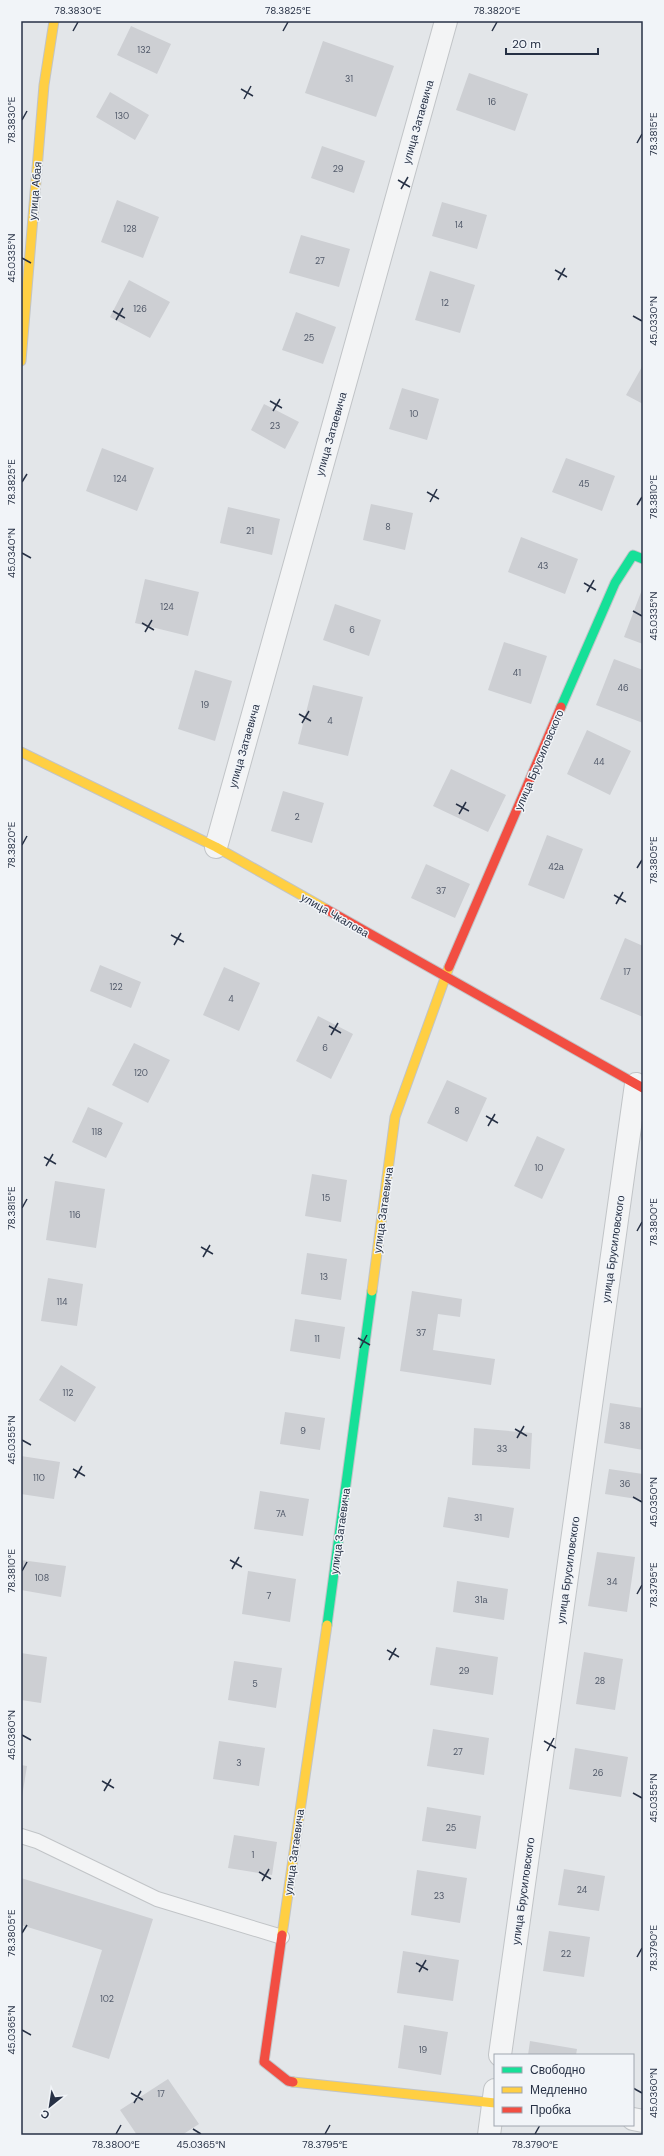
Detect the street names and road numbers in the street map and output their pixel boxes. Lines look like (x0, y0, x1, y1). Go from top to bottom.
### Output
street label: улица Затаевича (399, 78, 437, 166)
street label: улица Абая (25, 161, 45, 221)
street label: улица Затаевича (312, 390, 350, 478)
street label: улица Затаевича (225, 702, 263, 790)
street label: улица Брусиловского (511, 707, 567, 813)
street label: улица Чкалова (299, 890, 372, 941)
street label: улица Затаевича (370, 1165, 396, 1254)
street label: улица Брусиловского (599, 1194, 627, 1304)
street label: улица Затаевича (327, 1486, 353, 1575)
street label: улица Брусиловского (554, 1515, 582, 1625)
street label: улица Затаевича (281, 1807, 307, 1896)
street label: улица Брусиловского (509, 1836, 537, 1946)

